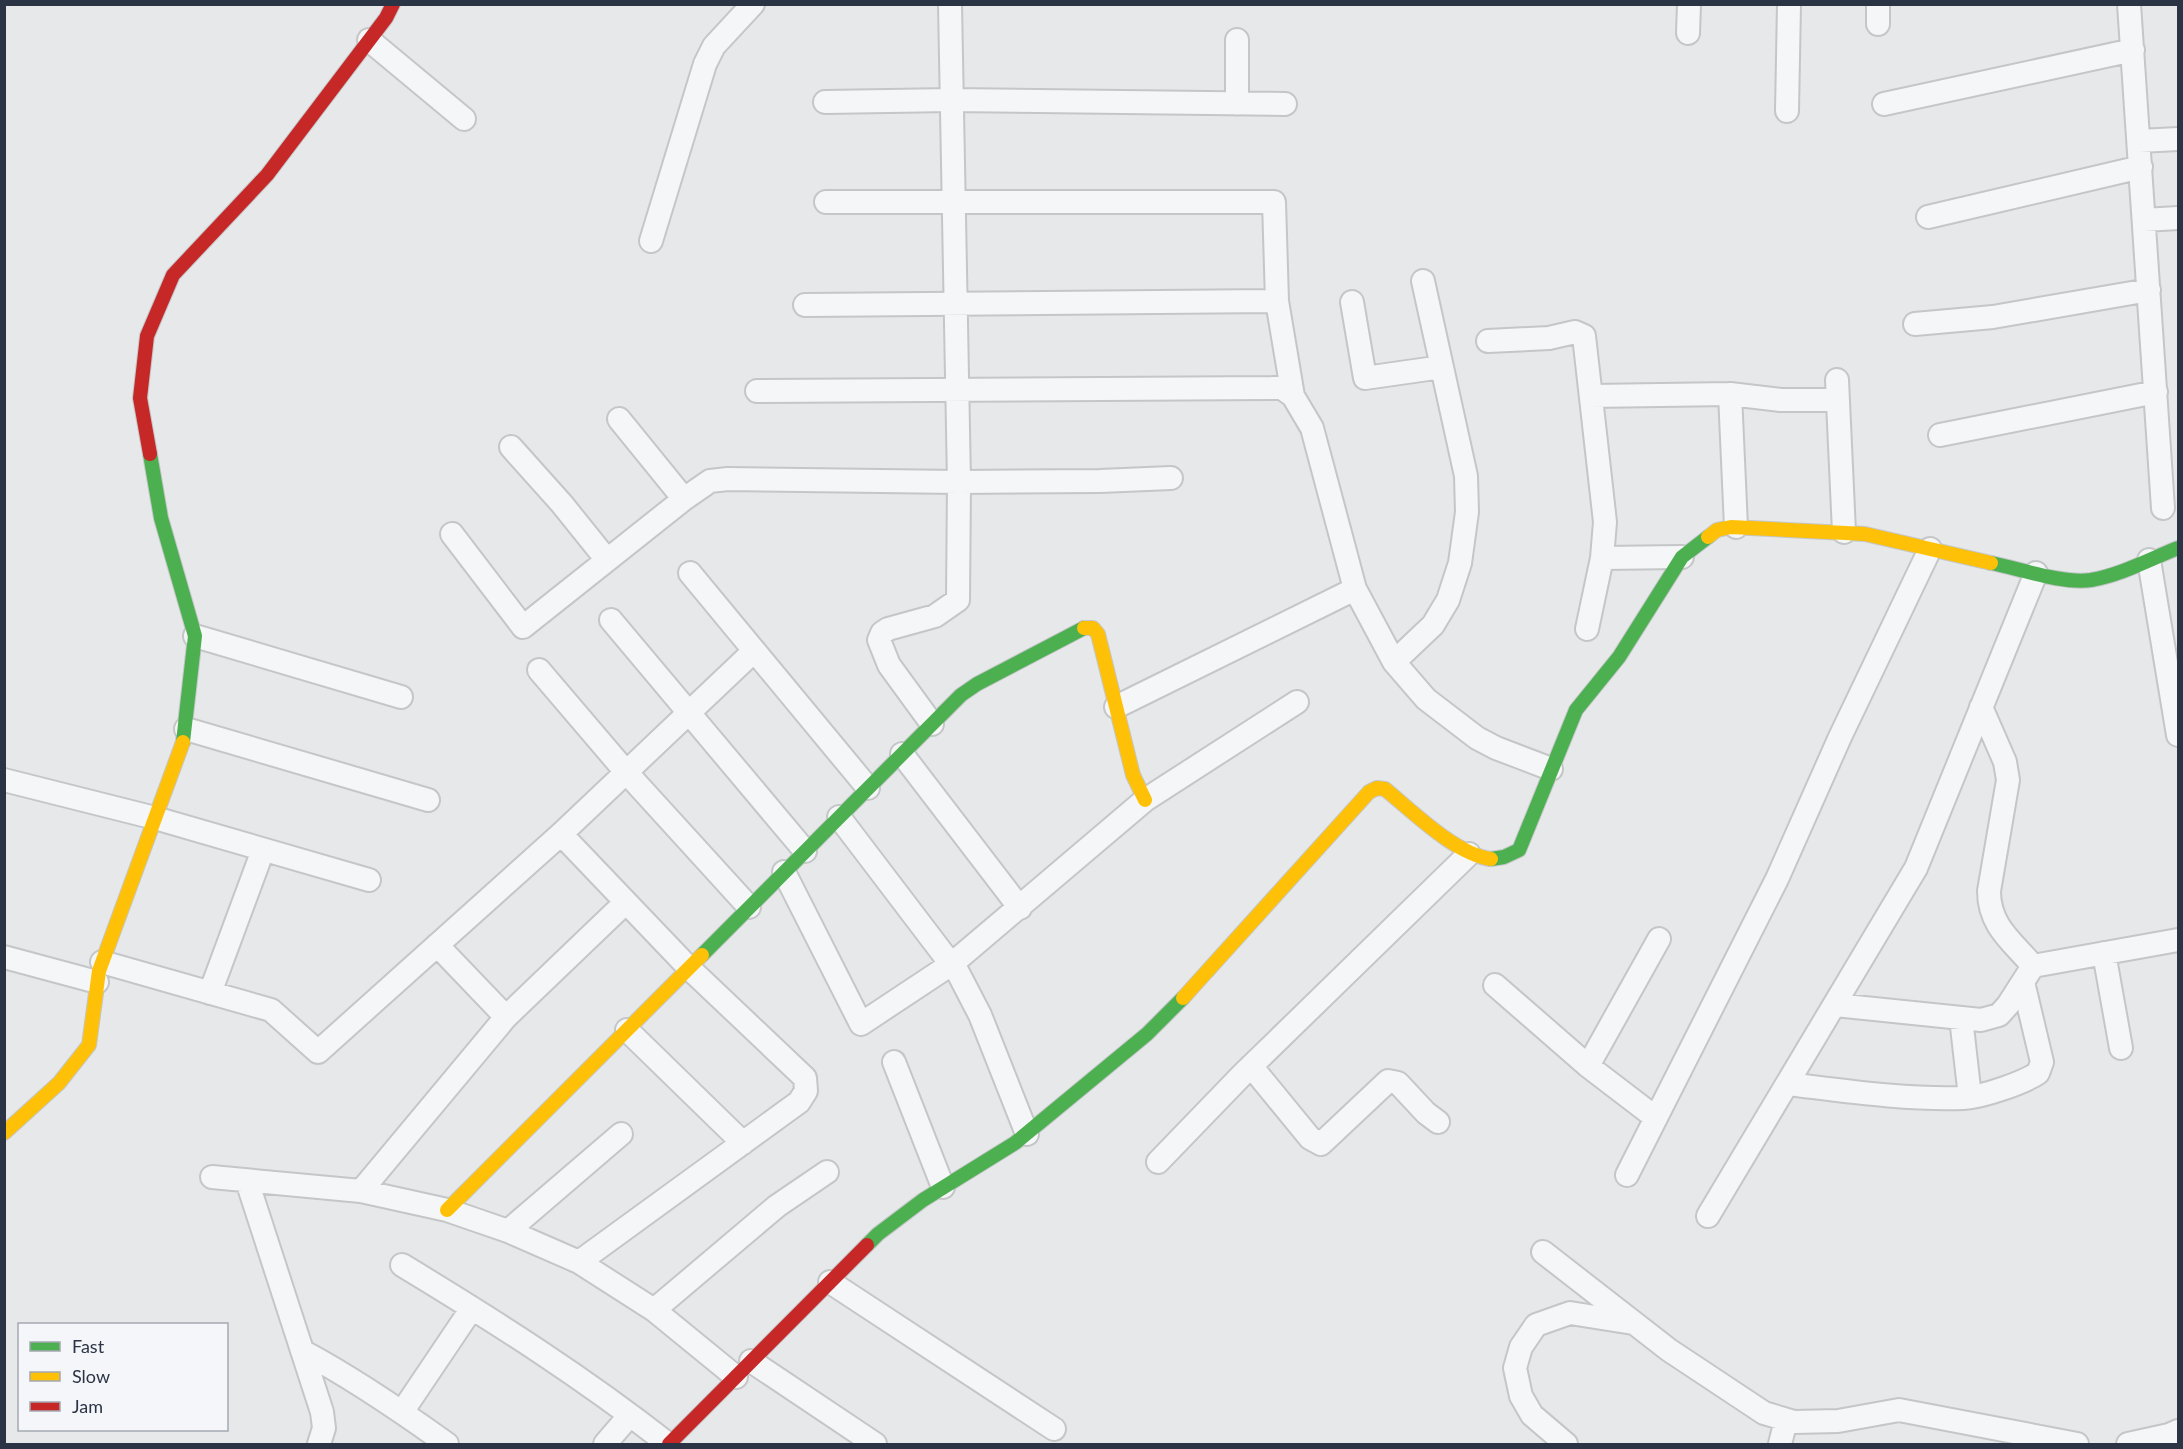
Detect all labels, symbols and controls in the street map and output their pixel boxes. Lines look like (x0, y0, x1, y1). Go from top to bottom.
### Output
legend (18, 1323, 228, 1431)
text: Fast (72, 1335, 105, 1357)
text: Slow (72, 1365, 110, 1387)
text: Jam (72, 1395, 103, 1417)

